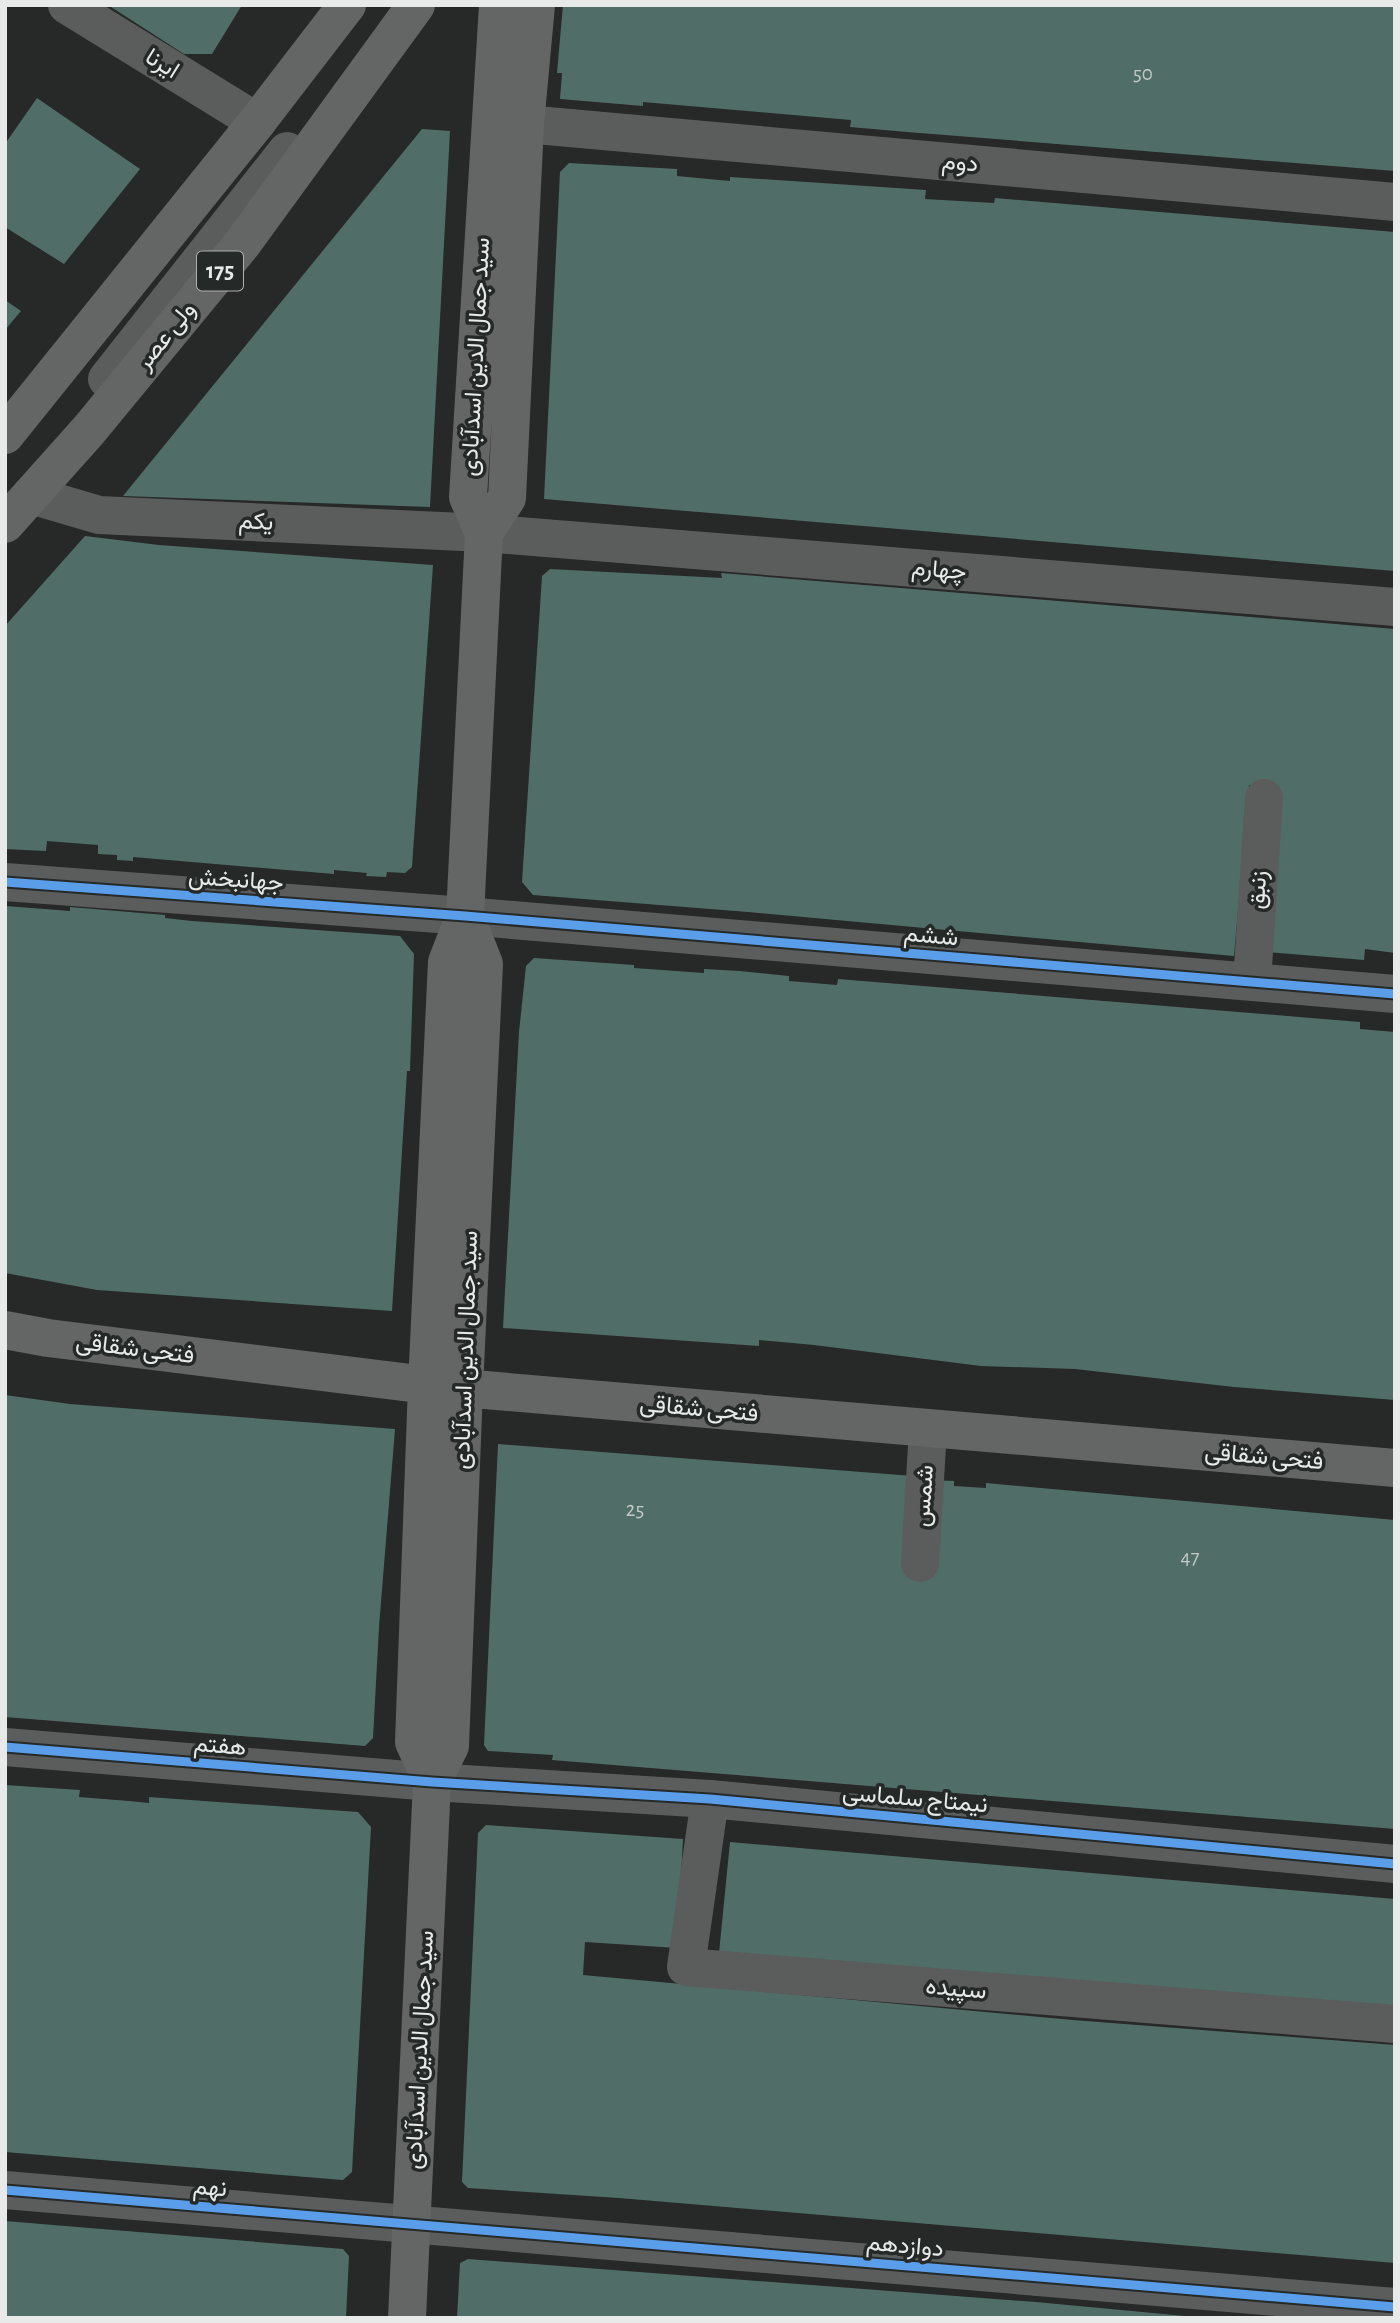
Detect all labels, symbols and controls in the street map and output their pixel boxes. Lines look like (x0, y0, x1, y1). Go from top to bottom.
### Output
street label: ايرنا (140, 45, 183, 85)
house number: 50 (1133, 63, 1153, 84)
street label: دوم (941, 149, 979, 180)
street label: سید جمال الدین اسدآبادی (457, 237, 495, 477)
road number: 175 (197, 252, 243, 290)
street label: ولی عصر (131, 298, 202, 376)
street label: یکم (238, 509, 274, 538)
street label: چهارم (910, 556, 967, 587)
street label: جهانبخش (187, 865, 284, 897)
street label: زنبق (1245, 870, 1273, 910)
street label: ششم (903, 922, 959, 953)
street label: سید جمال الدین اسدآبادی (449, 1230, 483, 1470)
street label: فتحی شقاقی (74, 1330, 196, 1369)
street label: فتحی شقاقی (639, 1392, 759, 1427)
street label: فتحی شقاقی (1204, 1440, 1324, 1475)
street label: شمس (910, 1464, 939, 1528)
house number: 25 (626, 1499, 644, 1520)
house number: 47 (1181, 1547, 1200, 1568)
street label: هفتم (193, 1732, 247, 1763)
street label: نیمتاج سلماسی (841, 1781, 989, 1820)
street label: سید جمال الدین اسدآبادی (401, 1930, 439, 2170)
street label: سپیده (924, 1974, 987, 2007)
street label: نهم (192, 2175, 228, 2204)
street label: دوازدهم (865, 2231, 945, 2264)

